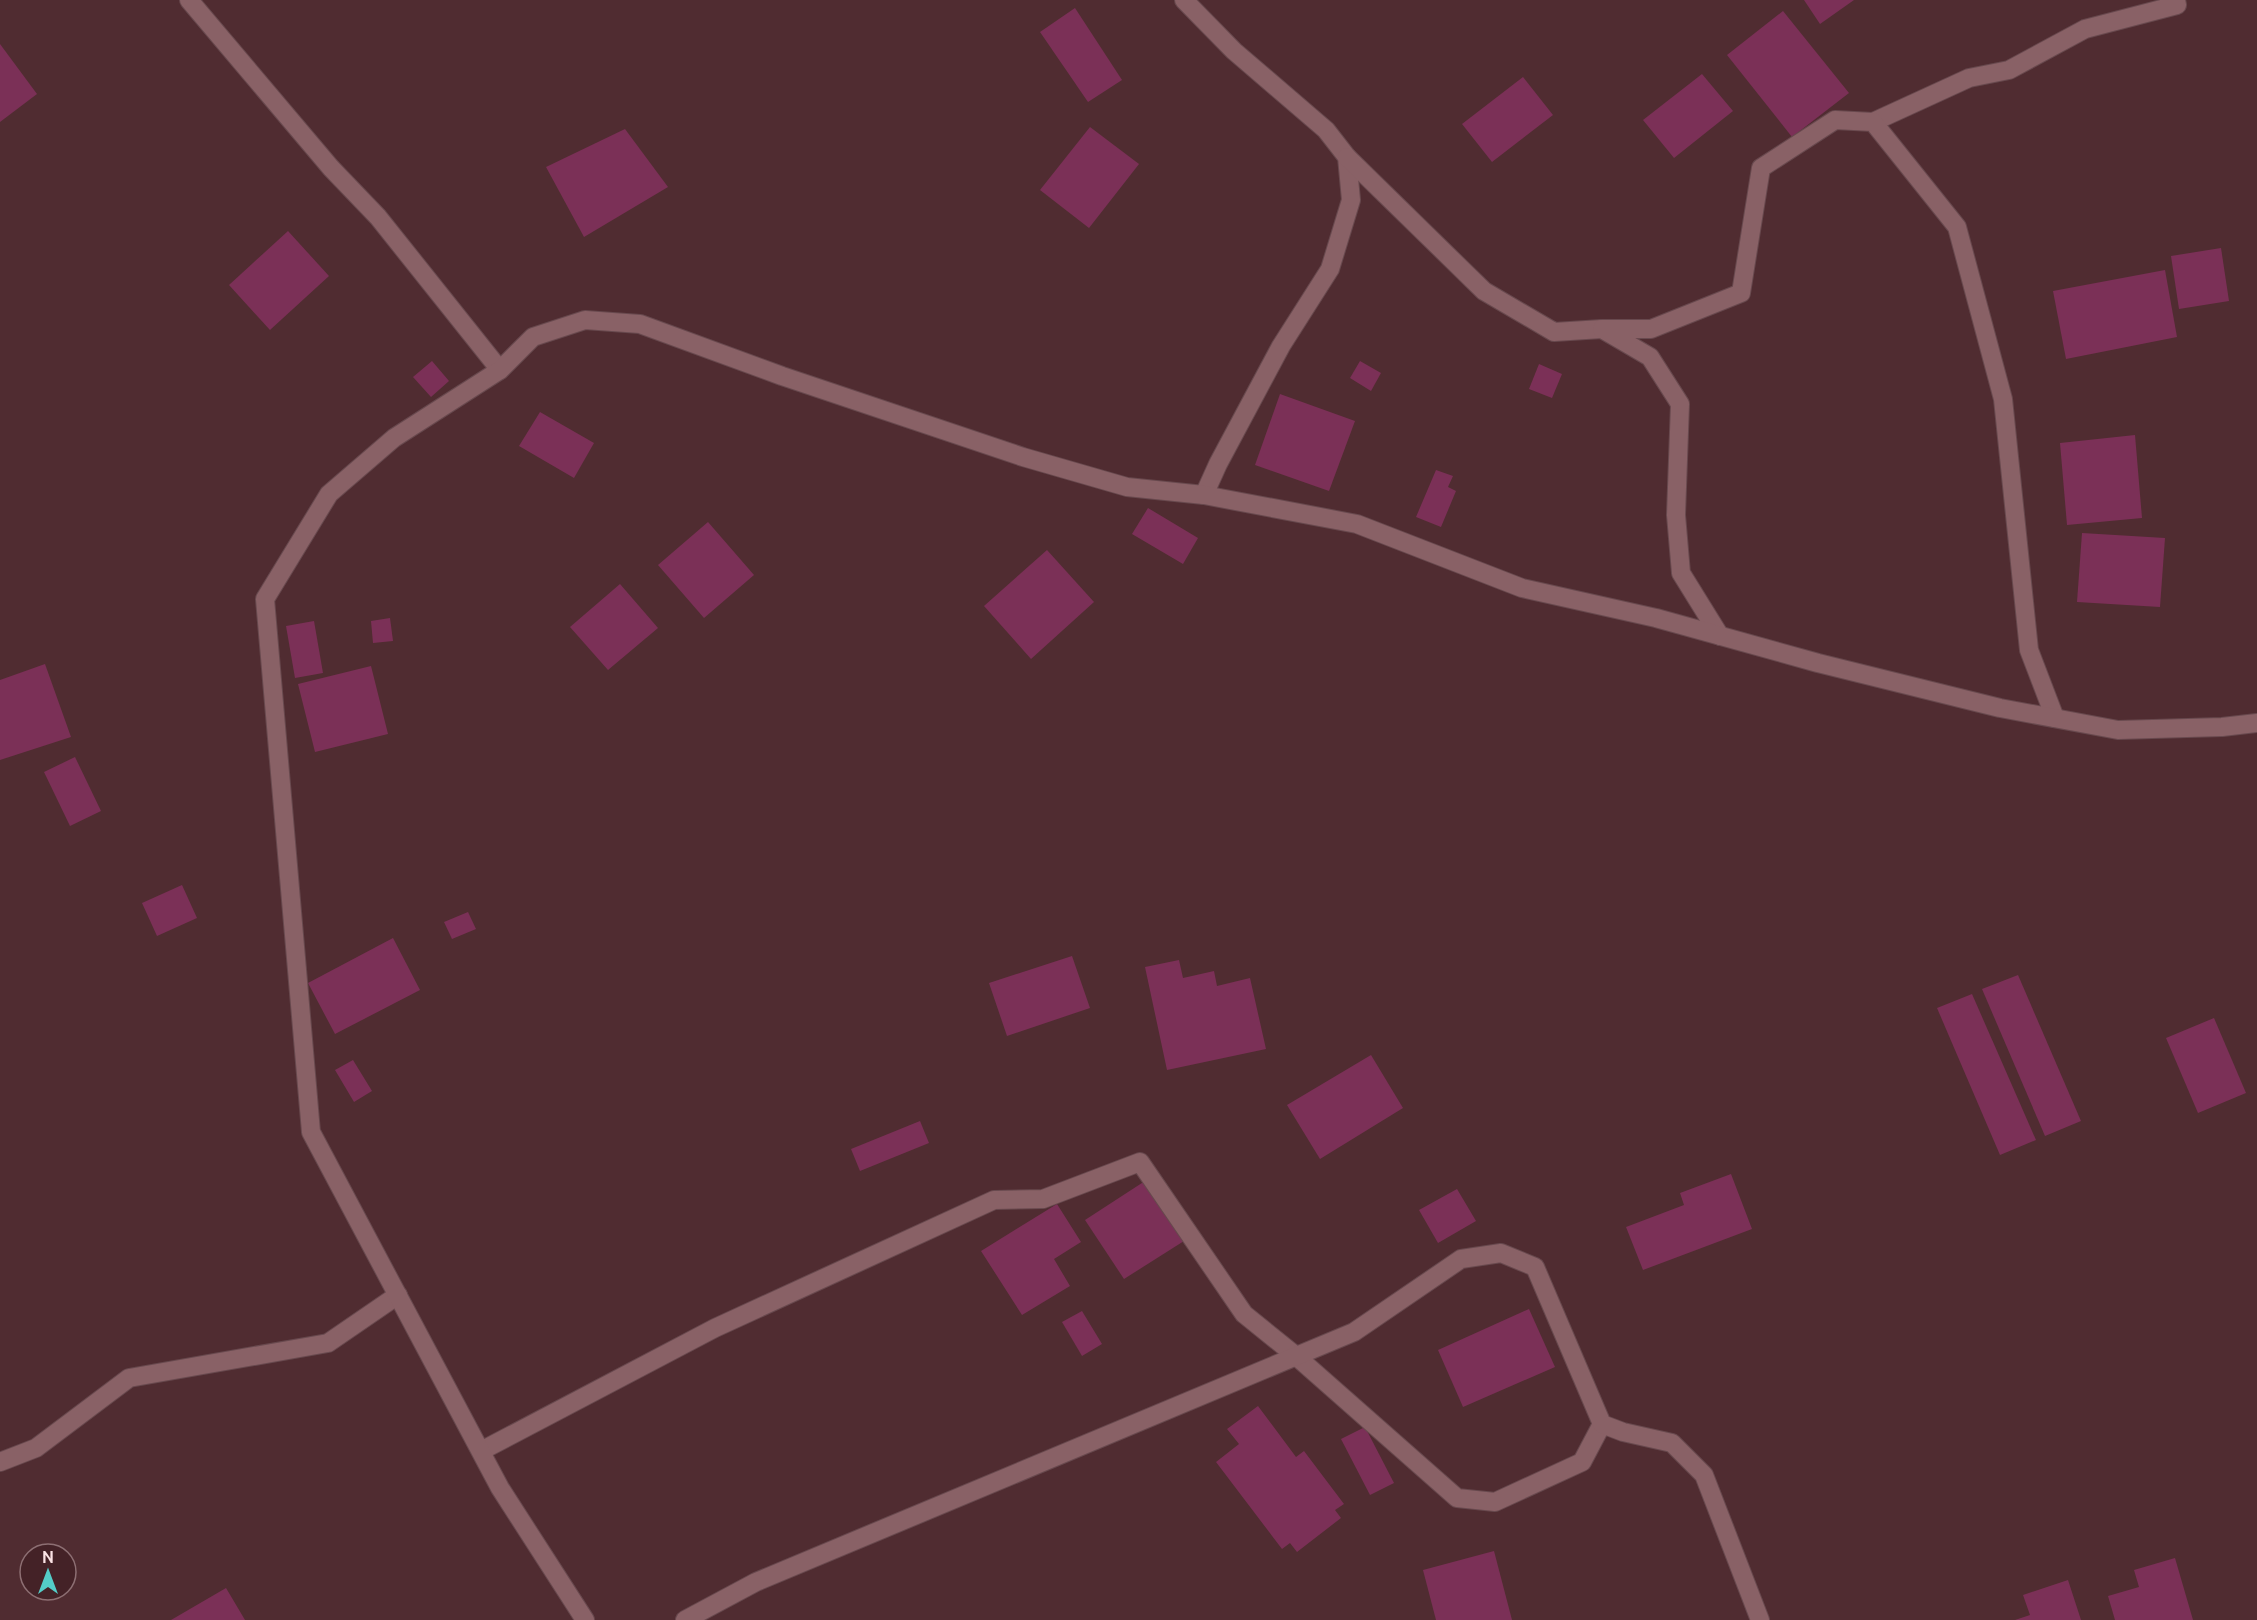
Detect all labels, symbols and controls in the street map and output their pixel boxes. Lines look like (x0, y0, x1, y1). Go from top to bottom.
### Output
north arrow (18, 1542, 78, 1602)
text: N (42, 1548, 54, 1566)

